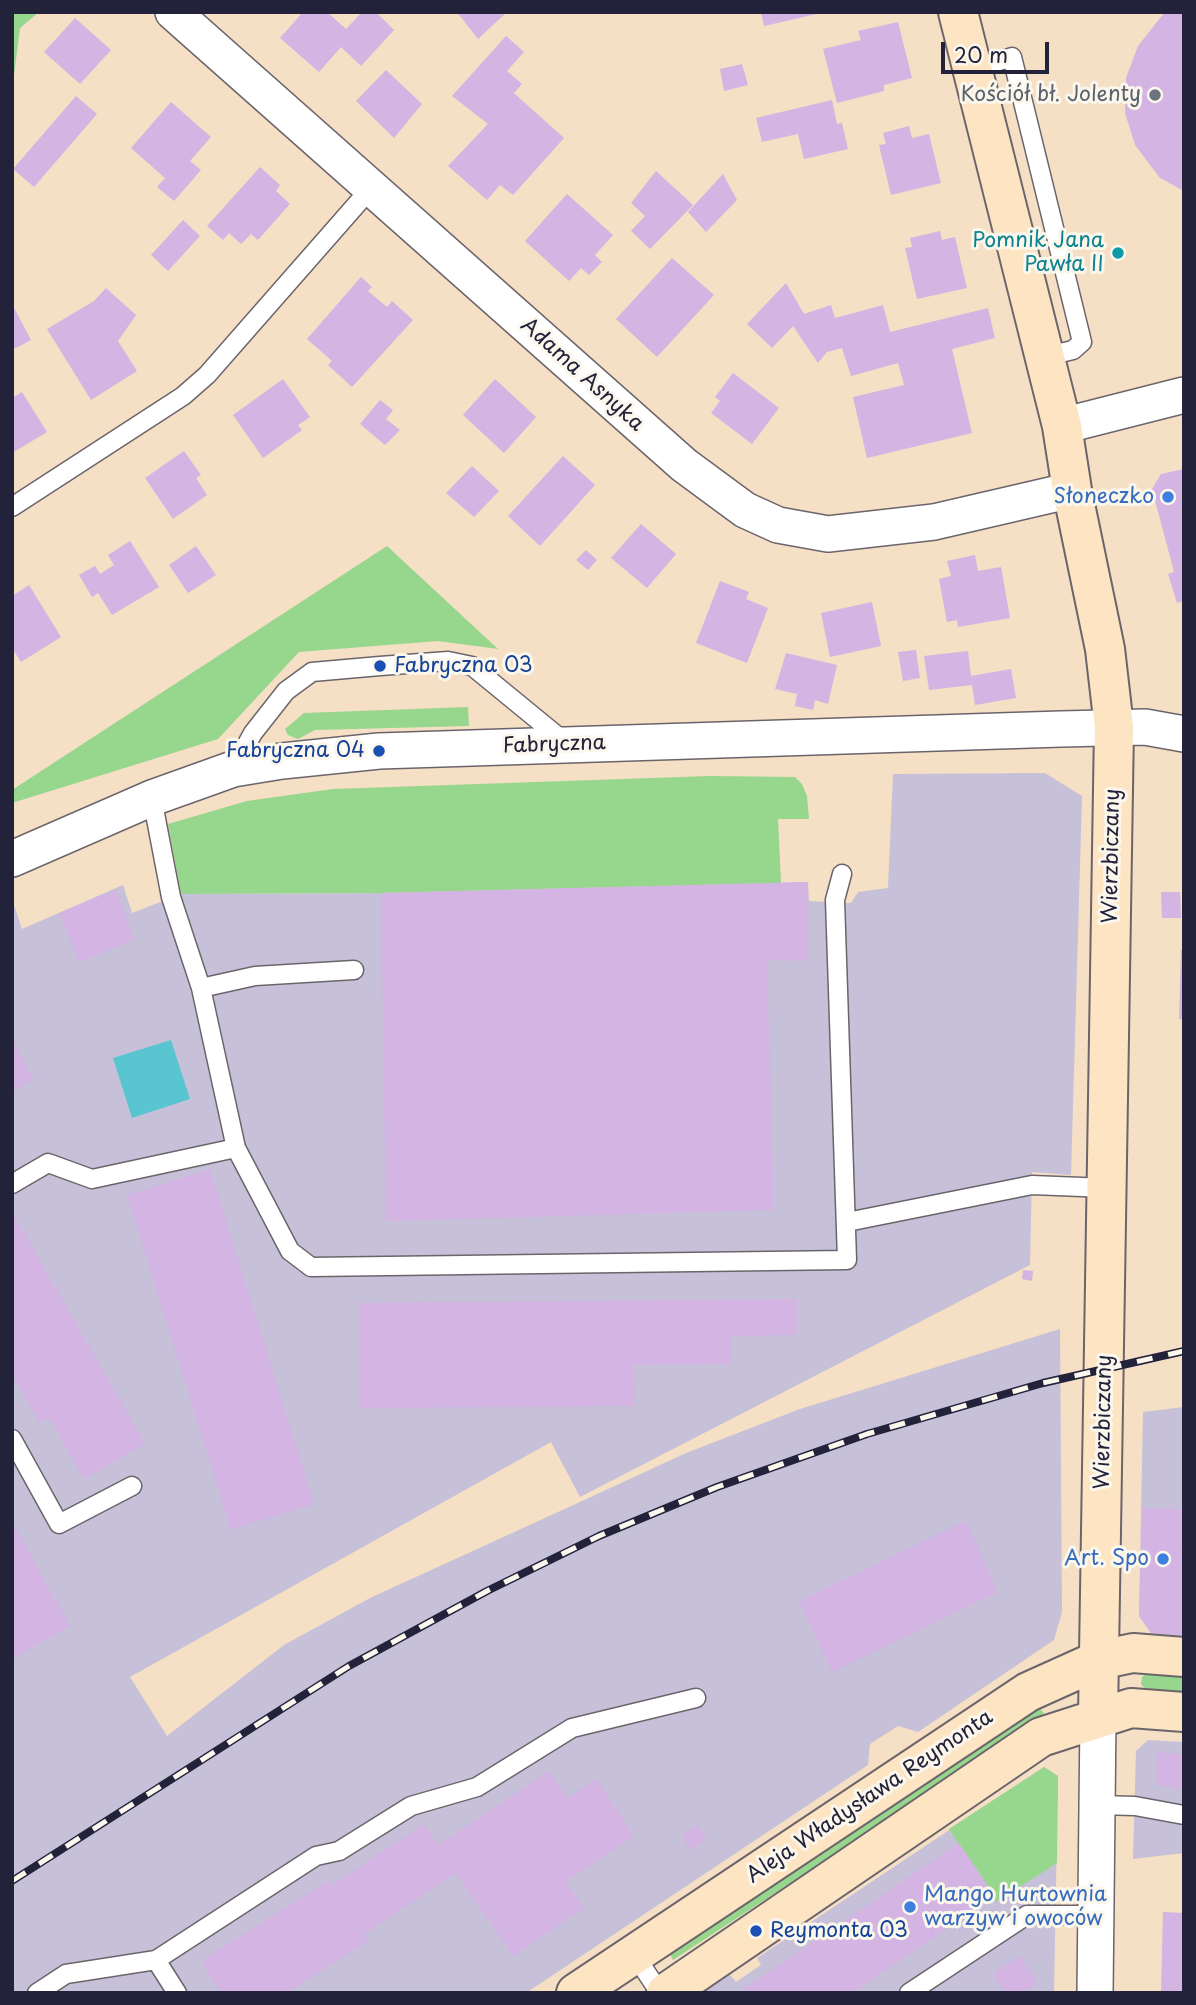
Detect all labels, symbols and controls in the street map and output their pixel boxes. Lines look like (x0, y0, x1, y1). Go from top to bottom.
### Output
scale bar (944, 28, 1052, 72)
text: 20 m (954, 38, 1008, 70)
place label: Kościół bł. Jolenty (961, 82, 1141, 108)
marker: Kościół bł. Jolenty (1147, 87, 1163, 103)
place label: Pomnik Jana Pawła II (972, 228, 1104, 278)
marker: Pomnik Jana Pawła II (1110, 245, 1126, 261)
street label: Adama Asnyka (515, 313, 649, 437)
place label: Słoneczko (1054, 484, 1154, 510)
marker: Słoneczko (1160, 489, 1176, 505)
place label: Fabryczna 03 (394, 653, 533, 679)
marker: Fabryczna 03 (372, 658, 388, 674)
street label: Fabryczna (502, 731, 606, 759)
place label: Fabryczna 04 (226, 738, 365, 764)
marker: Fabryczna 04 (371, 743, 387, 759)
street label: Wierzbiczany (1098, 788, 1126, 924)
street label: Wierzbiczany (1090, 1354, 1118, 1490)
place label: Art. Spo (1064, 1546, 1149, 1572)
marker: Art. Spo (1155, 1551, 1171, 1567)
street label: Aleja Władysława Reymonta (742, 1705, 998, 1889)
place label: Mango Hurtownia warzyw i owoców (924, 1882, 1107, 1932)
marker: Mango Hurtownia warzyw i owoców (902, 1899, 918, 1915)
place label: Reymonta 03 (770, 1918, 908, 1944)
marker: Reymonta 03 (748, 1923, 764, 1939)

